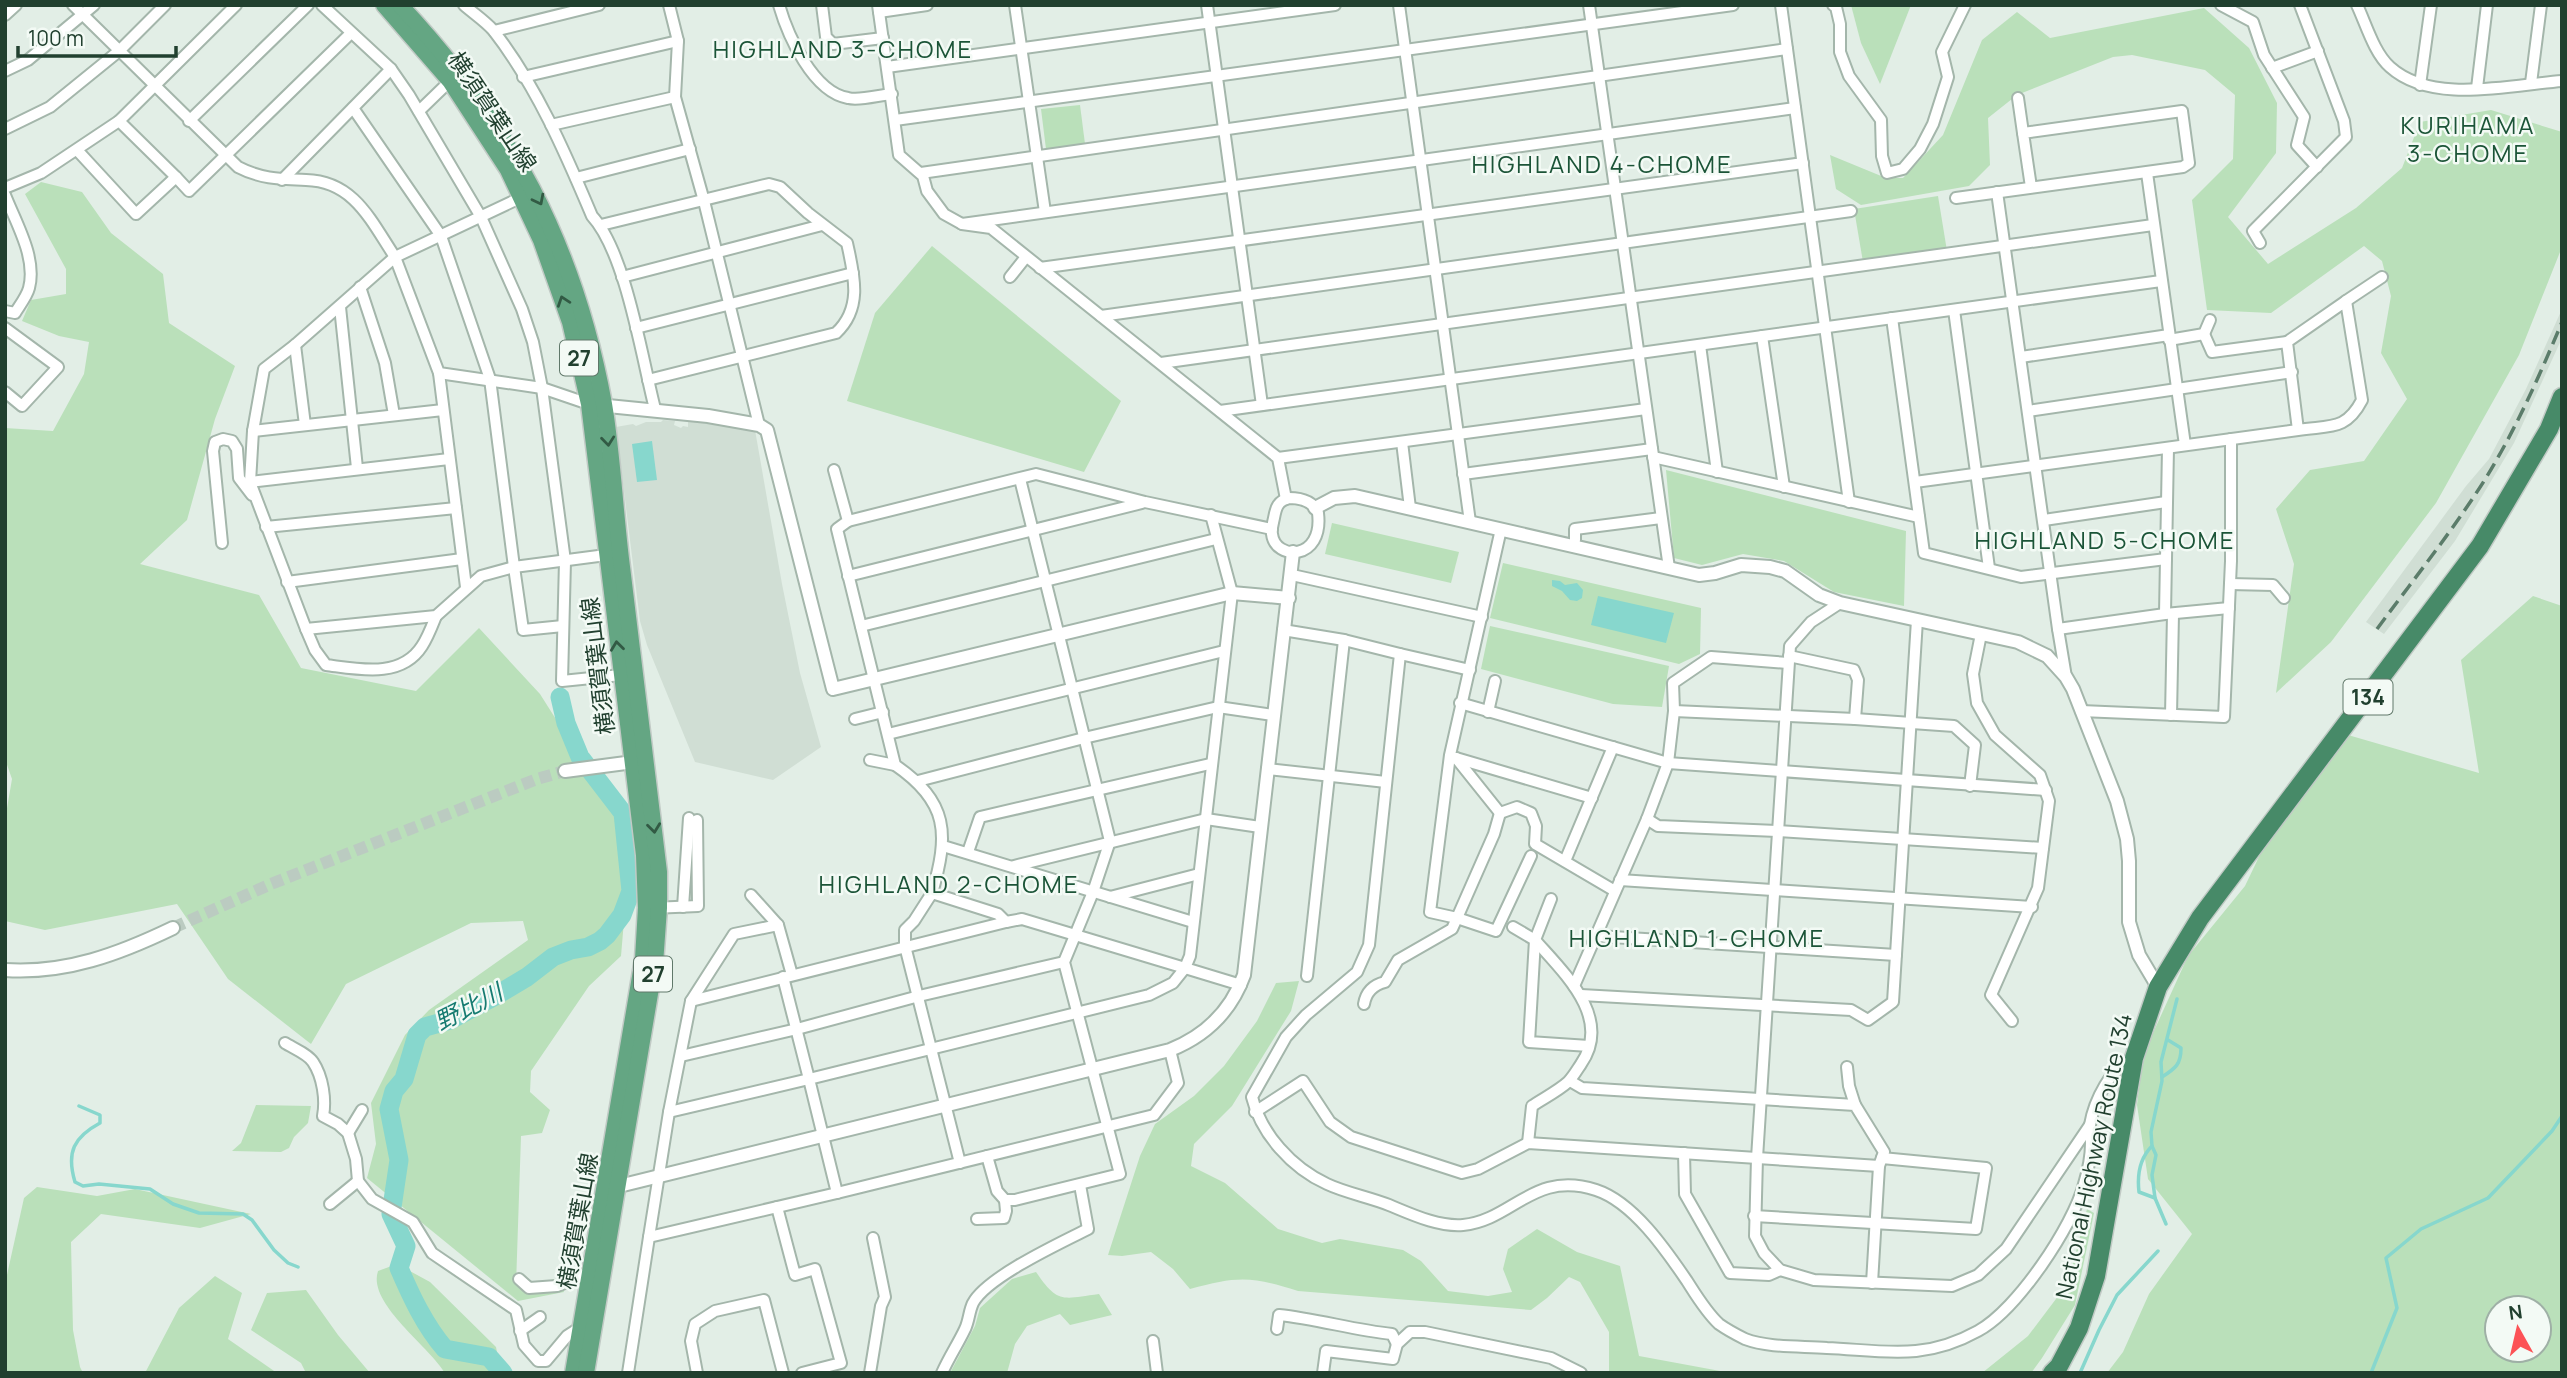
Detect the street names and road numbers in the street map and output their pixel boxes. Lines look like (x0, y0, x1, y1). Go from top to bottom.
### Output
street label: 横須賀葉山線 (441, 45, 545, 177)
road number: 27 (560, 340, 598, 376)
street label: 横須賀葉山線 (573, 596, 621, 736)
road number: 134 (2344, 680, 2392, 714)
road number: 27 (634, 956, 672, 992)
street label: National Highway Route 134 (2047, 1010, 2139, 1302)
street label: 横須賀葉山線 (549, 1150, 605, 1292)

